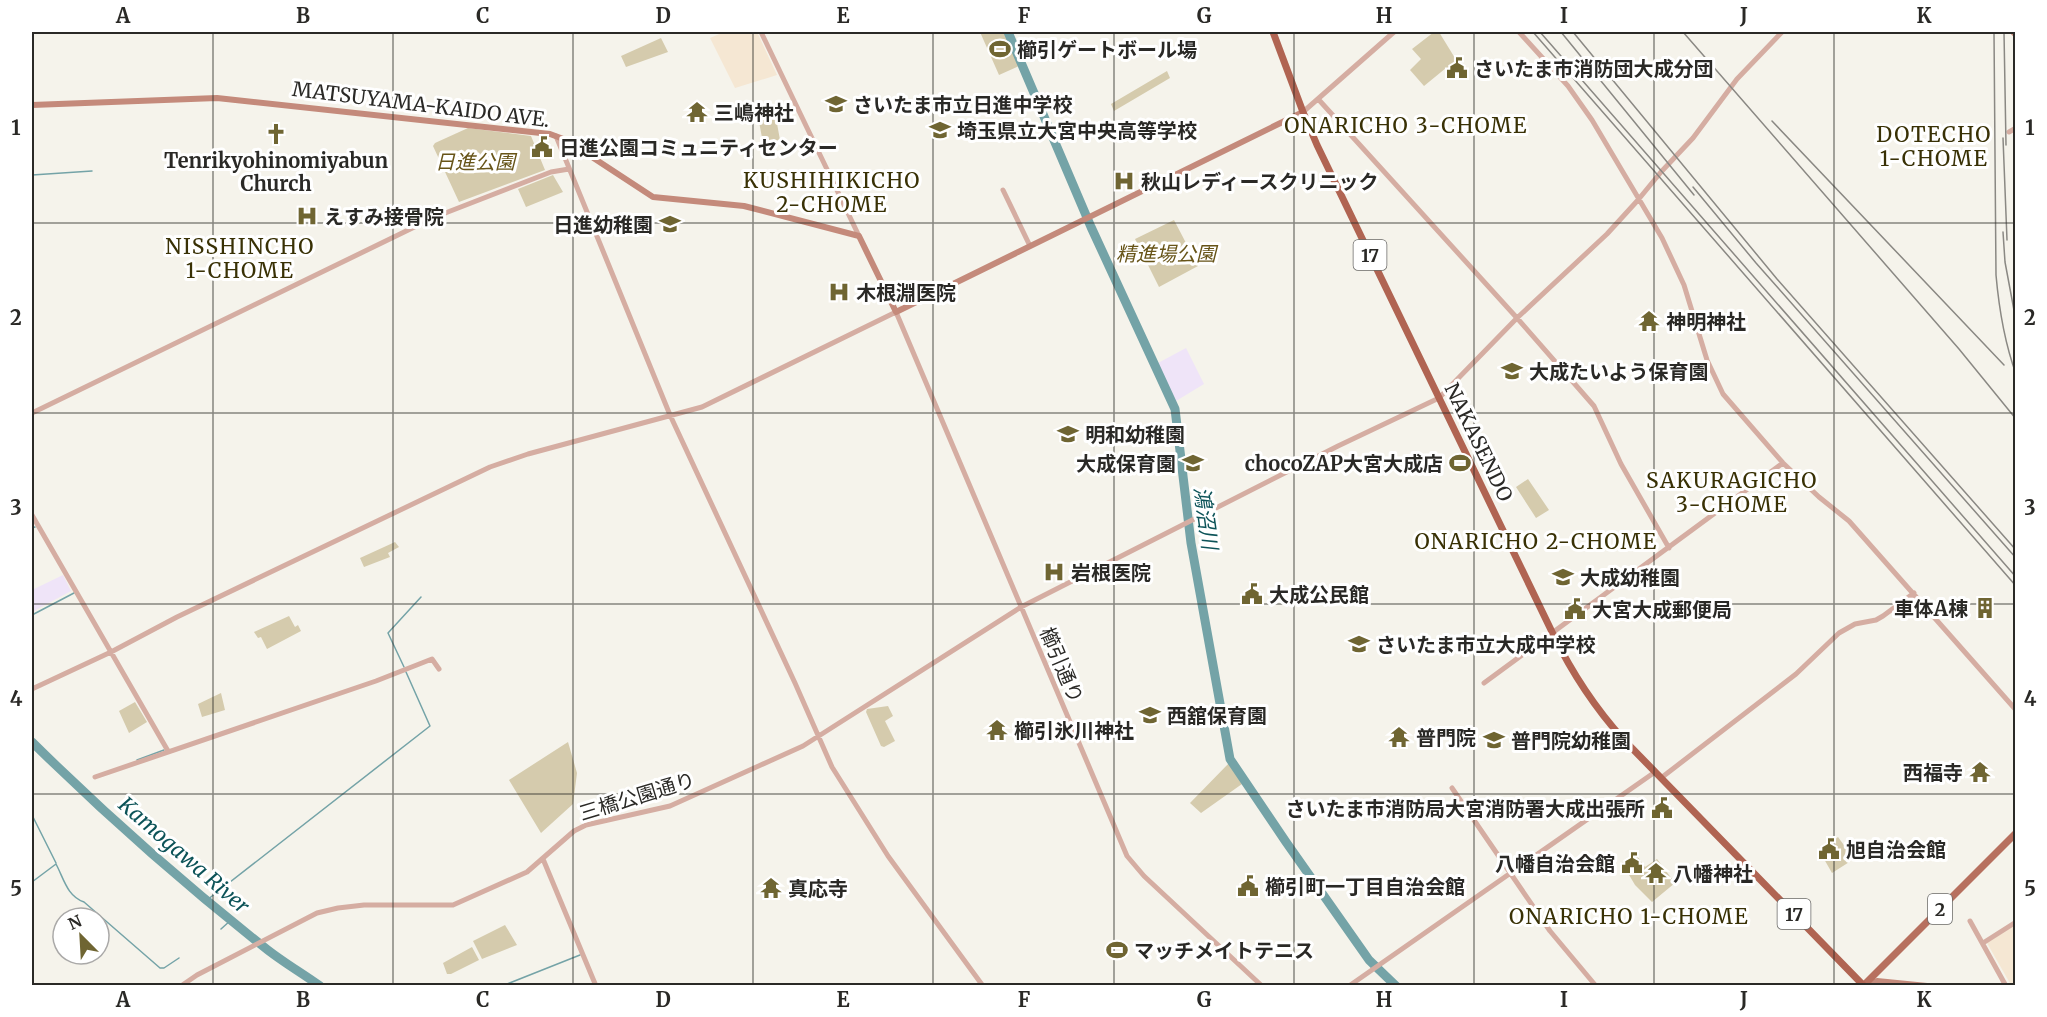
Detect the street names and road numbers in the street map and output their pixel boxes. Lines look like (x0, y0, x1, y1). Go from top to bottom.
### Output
street label: MATSUYAMA-KAIDO AVE. (291, 76, 551, 132)
road number: 17 (1354, 240, 1386, 270)
street label: NAKASENDO (1440, 379, 1518, 505)
street label: 櫛引通り (1035, 623, 1089, 707)
street label: 三橋公園通り (576, 767, 698, 825)
road number: 2 (1928, 894, 1952, 924)
road number: 17 (1778, 899, 1810, 929)

